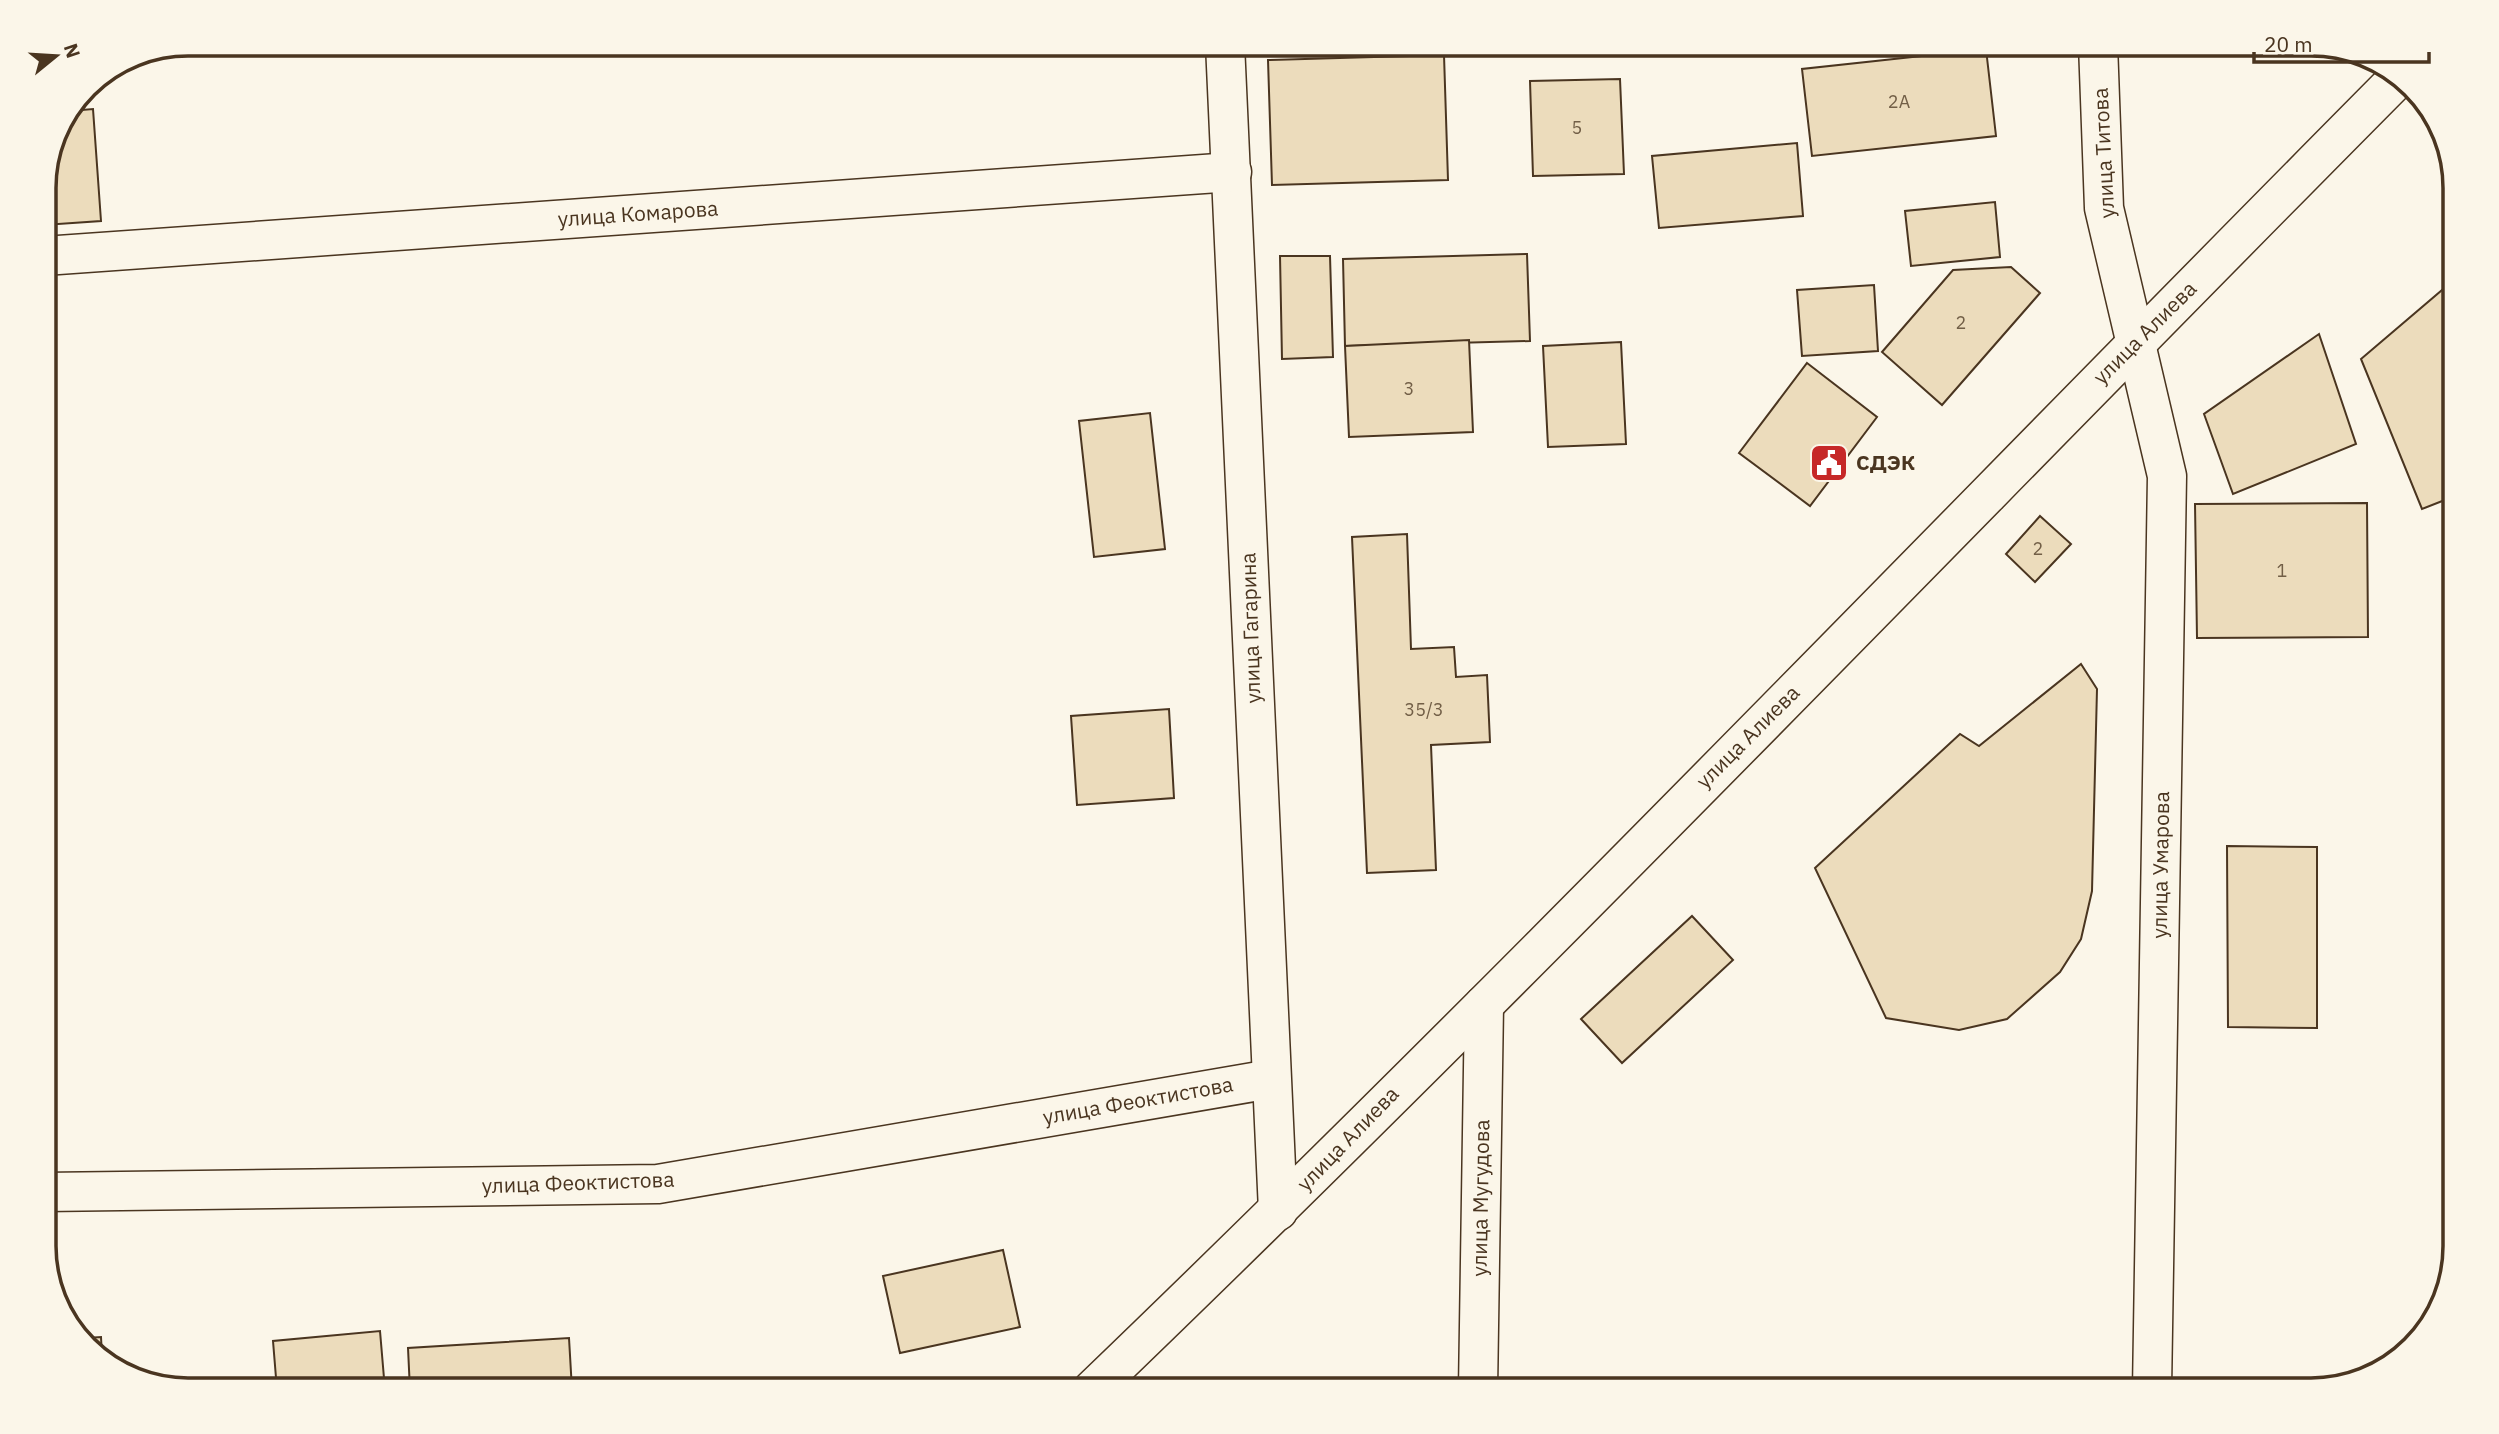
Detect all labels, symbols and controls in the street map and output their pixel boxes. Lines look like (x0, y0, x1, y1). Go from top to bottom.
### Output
north arrow (21, 21, 91, 91)
scale bar (2254, 21, 2429, 65)
text: 20 m (2264, 30, 2313, 58)
text: N (59, 40, 86, 61)
street label: улица Титова (2086, 87, 2120, 219)
house number: 2А (1888, 90, 1911, 113)
house number: 5 (1572, 116, 1582, 139)
street label: улица Комарова (557, 193, 719, 233)
street label: улица Алиева (2087, 275, 2202, 390)
house number: 2 (1956, 311, 1966, 334)
house number: 3 (1404, 377, 1414, 400)
public building icon: СДЭК (1808, 442, 1850, 484)
place label: СДЭК (1856, 448, 1915, 476)
house number: 2 (2033, 537, 2043, 560)
street label: улица Гагарина (1233, 552, 1267, 704)
house number: 1 (2277, 559, 2287, 582)
street label: улица Алиева (1690, 679, 1805, 794)
house number: 35/3 (1404, 698, 1444, 721)
street label: улица Умарова (2145, 791, 2175, 939)
street label: улица Феоктистова (1040, 1069, 1235, 1131)
street label: улица Алиева (1290, 1080, 1404, 1197)
street label: улица Мугудова (1465, 1119, 1495, 1277)
street label: улица Феоктистова (481, 1165, 675, 1199)

